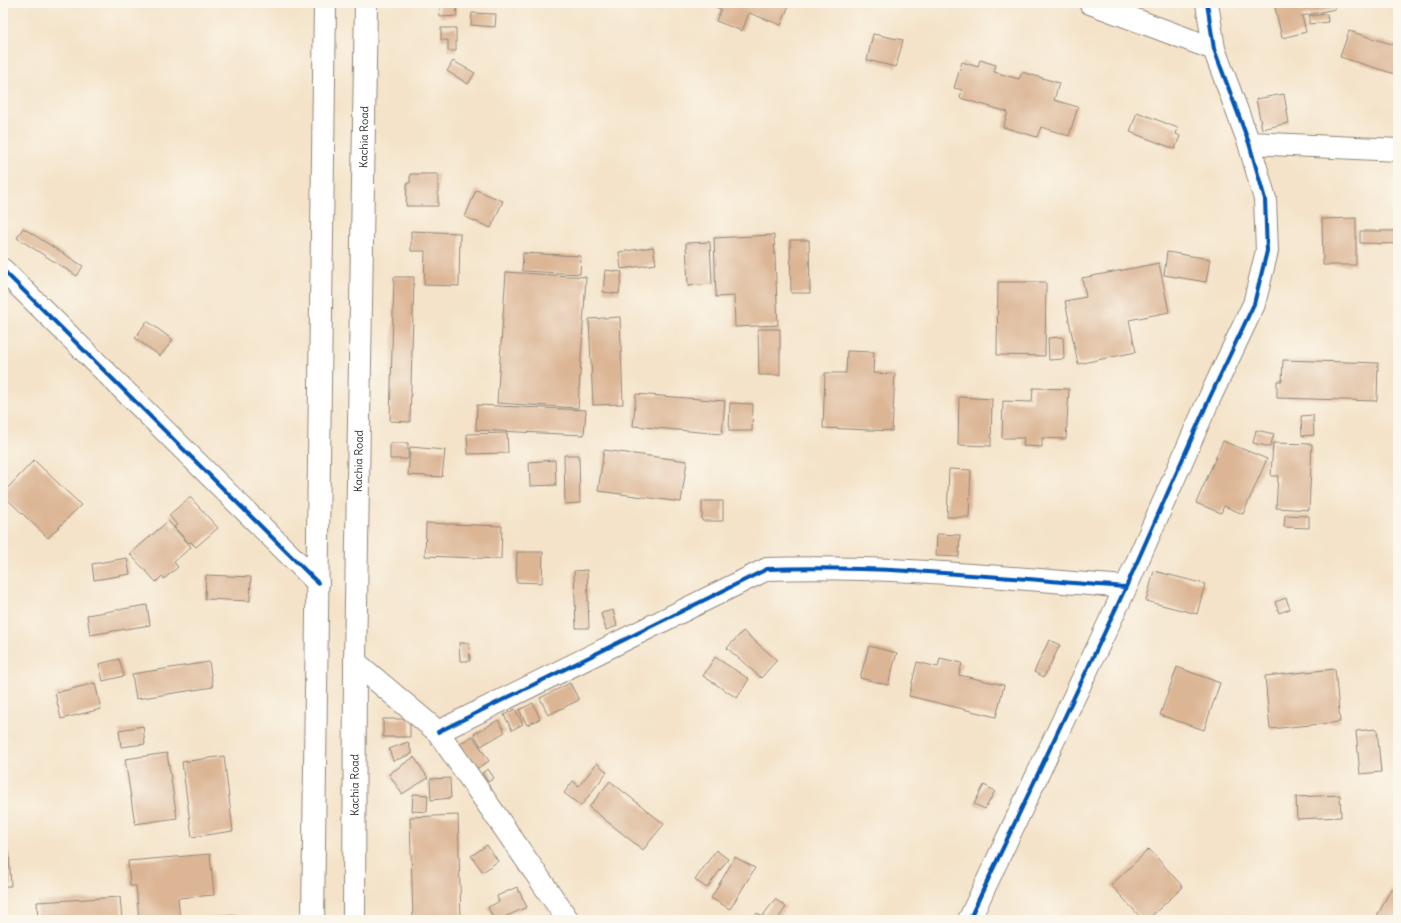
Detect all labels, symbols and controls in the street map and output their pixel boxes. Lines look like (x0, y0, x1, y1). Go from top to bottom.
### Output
street label: Kachia Road (356, 105, 371, 168)
street label: Kachia Road (351, 429, 366, 492)
street label: Kachia Road (347, 753, 362, 816)

